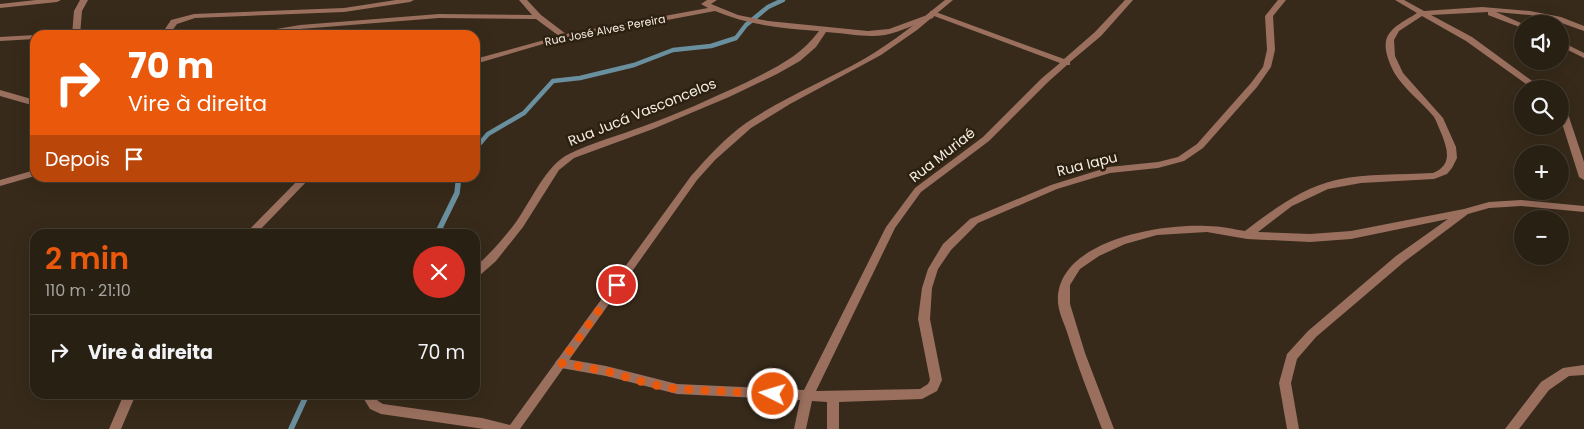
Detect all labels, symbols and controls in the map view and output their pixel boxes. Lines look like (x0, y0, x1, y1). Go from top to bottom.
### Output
street label: Rua José Alves Pereira (543, 10, 667, 50)
map controls (1514, 15, 1569, 265)
button: sound (1514, 15, 1569, 70)
text: 70 m (128, 41, 214, 90)
icon: right (45, 50, 110, 115)
street label: Rua Jucá Vasconcelos (565, 73, 719, 151)
button: search (1514, 80, 1569, 135)
text: Vire à direita (128, 88, 267, 119)
street label: Rua Muriaé (905, 123, 979, 187)
icon: arrive (120, 145, 148, 173)
button: + (1514, 145, 1569, 200)
text: Depois (45, 146, 110, 173)
street label: Rua Iapu (1054, 147, 1120, 181)
button: − (1514, 210, 1569, 265)
text: 2 min (45, 237, 129, 280)
button: close (413, 246, 465, 298)
pin (596, 264, 638, 306)
icon: arrive (603, 271, 631, 299)
text: 110 m · 21:10 (45, 279, 131, 302)
icon: right (45, 338, 73, 366)
text: Vire à direita (88, 339, 213, 366)
text: 70 m (418, 339, 465, 366)
position arrow (746, 367, 798, 419)

